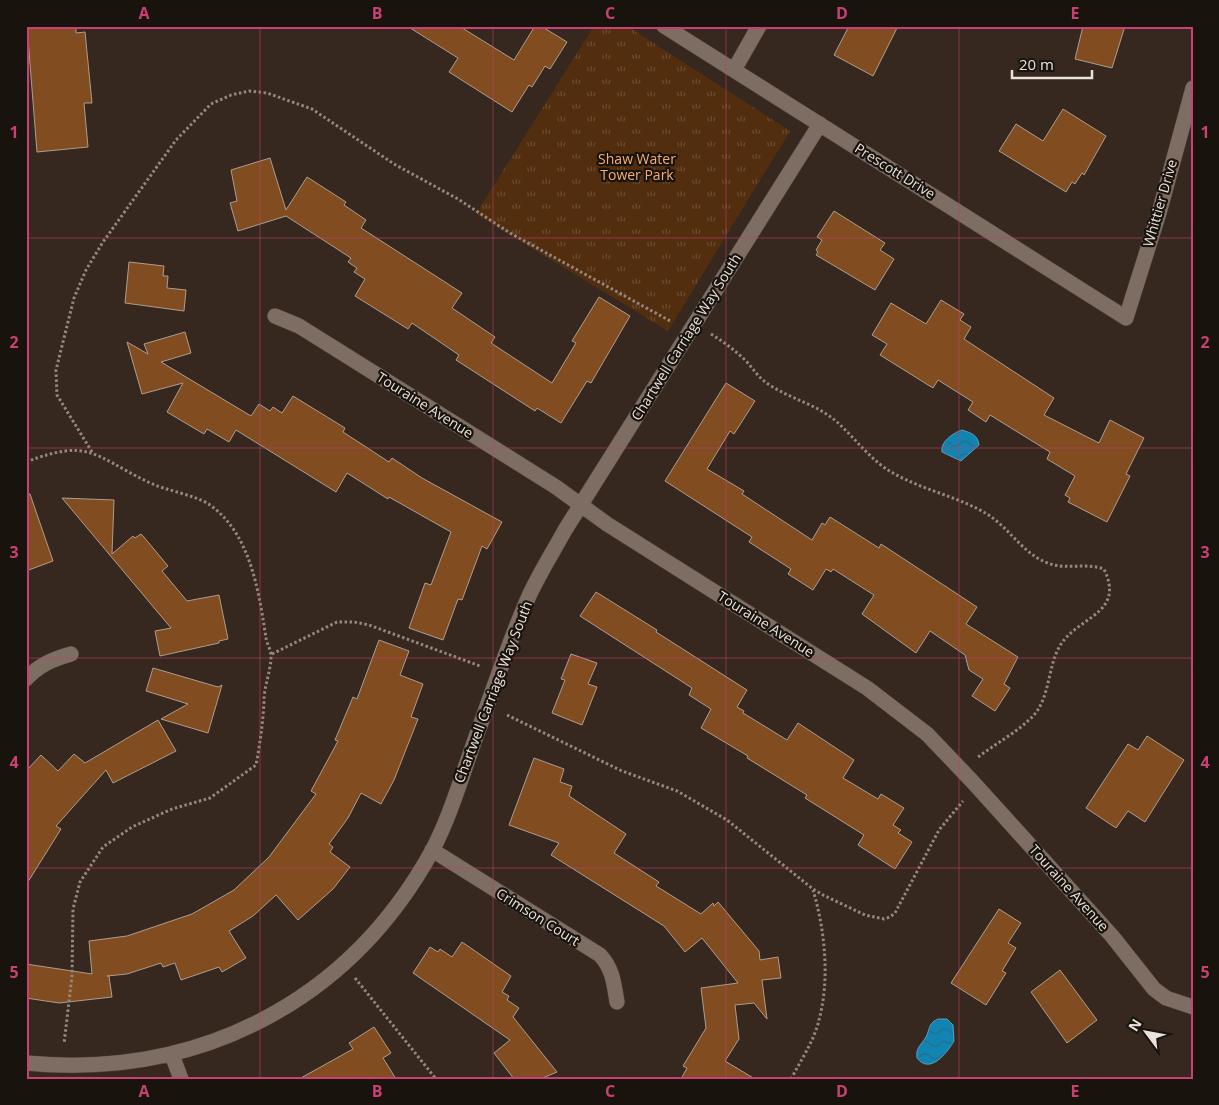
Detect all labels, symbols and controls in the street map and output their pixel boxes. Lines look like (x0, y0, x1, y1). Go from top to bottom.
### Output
text: A (138, 2, 150, 24)
text: B (372, 2, 382, 24)
text: C (605, 2, 615, 24)
text: D (836, 2, 848, 24)
text: E (1071, 2, 1080, 24)
scale bar (1012, 48, 1092, 80)
text: 20 m (1019, 54, 1054, 74)
text: 1 (9, 121, 19, 143)
text: 1 (1200, 121, 1210, 143)
street label: Prescott Drive (851, 138, 939, 203)
park label: Shaw Water Tower Park (598, 149, 676, 184)
street label: Whittier Drive (1138, 157, 1181, 249)
street label: Chartwell Carriage Way South (626, 250, 745, 424)
text: 2 (9, 331, 19, 353)
text: 2 (1200, 331, 1210, 353)
street label: Touraine Avenue (373, 367, 477, 442)
text: 3 (9, 541, 19, 563)
text: 3 (1200, 541, 1210, 563)
street label: Touraine Avenue (714, 586, 818, 661)
street label: Chartwell Carriage Way South (449, 598, 536, 785)
text: 4 (9, 751, 19, 773)
text: 4 (1200, 751, 1210, 773)
street label: Touraine Avenue (1025, 840, 1114, 935)
street label: Crimson Court (493, 883, 584, 950)
text: 5 (9, 961, 19, 983)
text: 5 (1200, 961, 1210, 983)
north arrow (1122, 1008, 1172, 1058)
text: N (1123, 1015, 1146, 1035)
text: A (138, 1080, 150, 1102)
text: B (372, 1080, 382, 1102)
text: C (605, 1080, 615, 1102)
text: D (836, 1080, 848, 1102)
text: E (1071, 1080, 1080, 1102)

